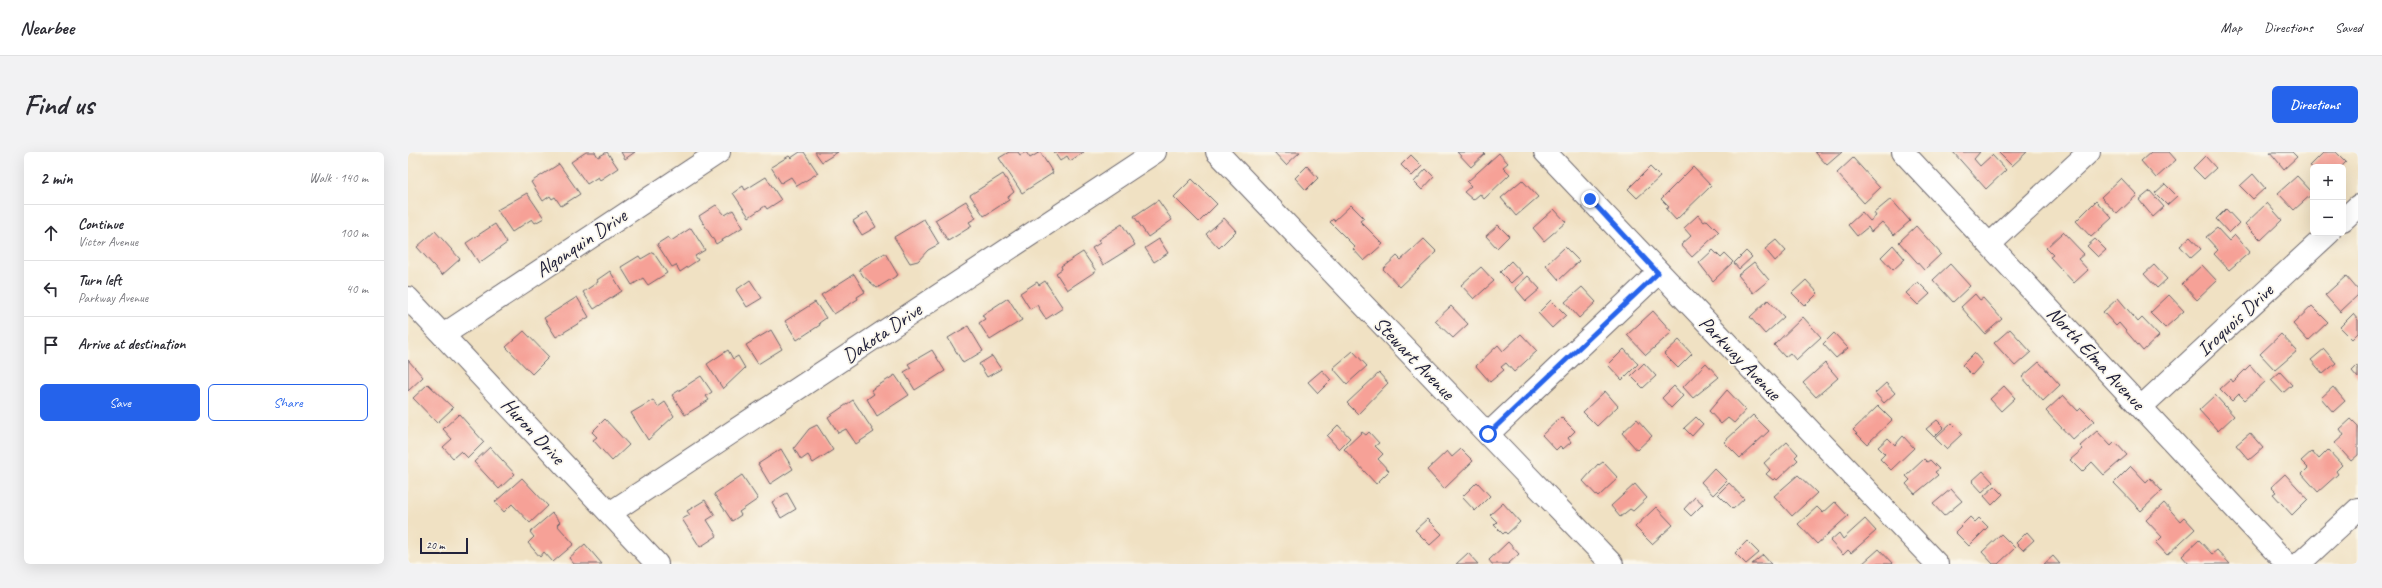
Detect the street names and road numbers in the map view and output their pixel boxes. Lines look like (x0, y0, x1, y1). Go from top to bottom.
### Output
street label: Algonquin Drive (531, 202, 633, 283)
street label: Iroquois Drive (2192, 277, 2279, 362)
street label: Dakota Drive (838, 297, 928, 369)
street label: North Elma Avenue (2042, 301, 2151, 416)
street label: Stewart Avenue (1368, 311, 1461, 406)
street label: Parkway Avenue (1694, 311, 1787, 407)
street label: Huron Drive (496, 392, 571, 471)

